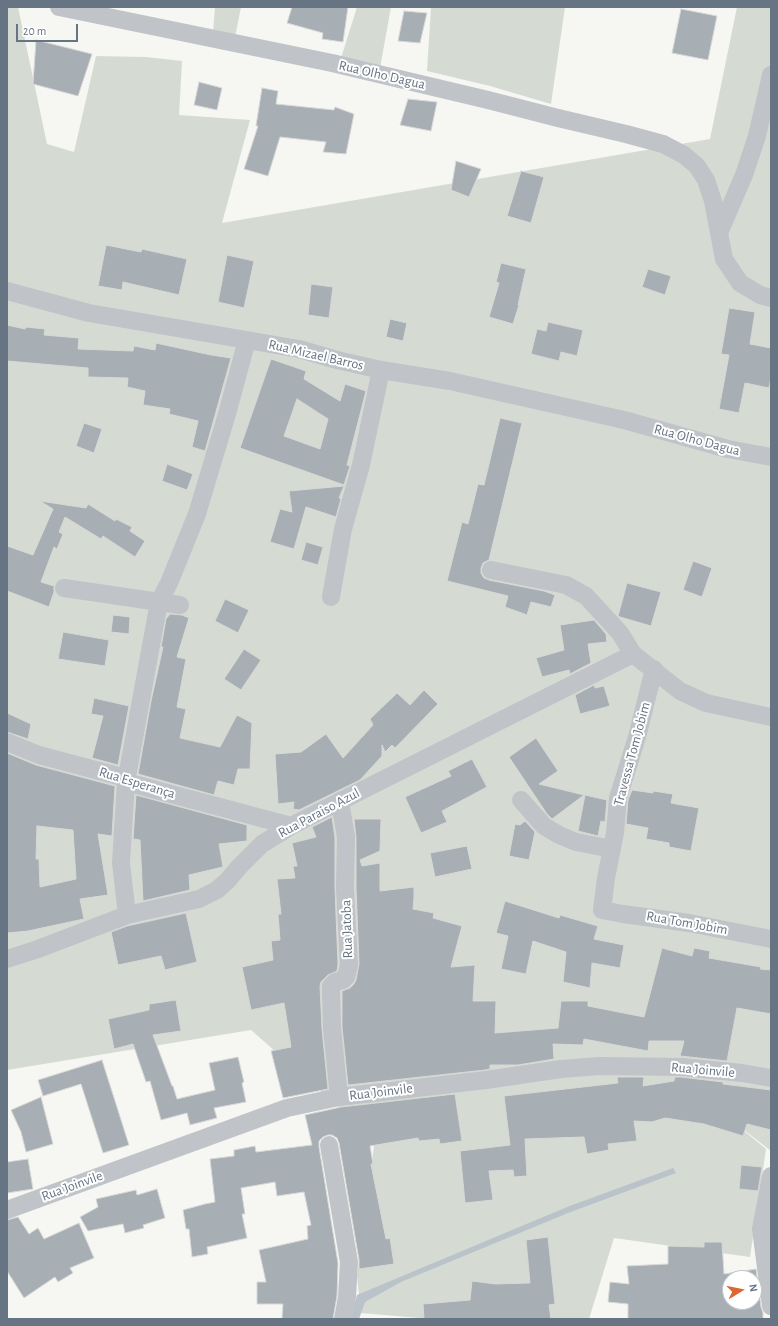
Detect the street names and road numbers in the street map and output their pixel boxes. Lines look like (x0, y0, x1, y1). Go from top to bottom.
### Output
street label: Rua Olho Dagua (337, 57, 427, 93)
street label: Rua Mizael Barros (267, 336, 365, 374)
street label: Rua Olho Dagua (652, 420, 742, 460)
street label: Travessa Tom Jobim (610, 700, 654, 808)
street label: Rua Esperança (97, 763, 177, 803)
street label: Rua Paraiso Azul (275, 785, 363, 841)
street label: Rua Jatoba (338, 899, 356, 959)
street label: Rua Tom Jobim (645, 908, 729, 938)
street label: Rua Joinvile (670, 1059, 736, 1081)
street label: Rua Joinvile (348, 1080, 414, 1104)
street label: Rua Joinvile (39, 1167, 105, 1205)

